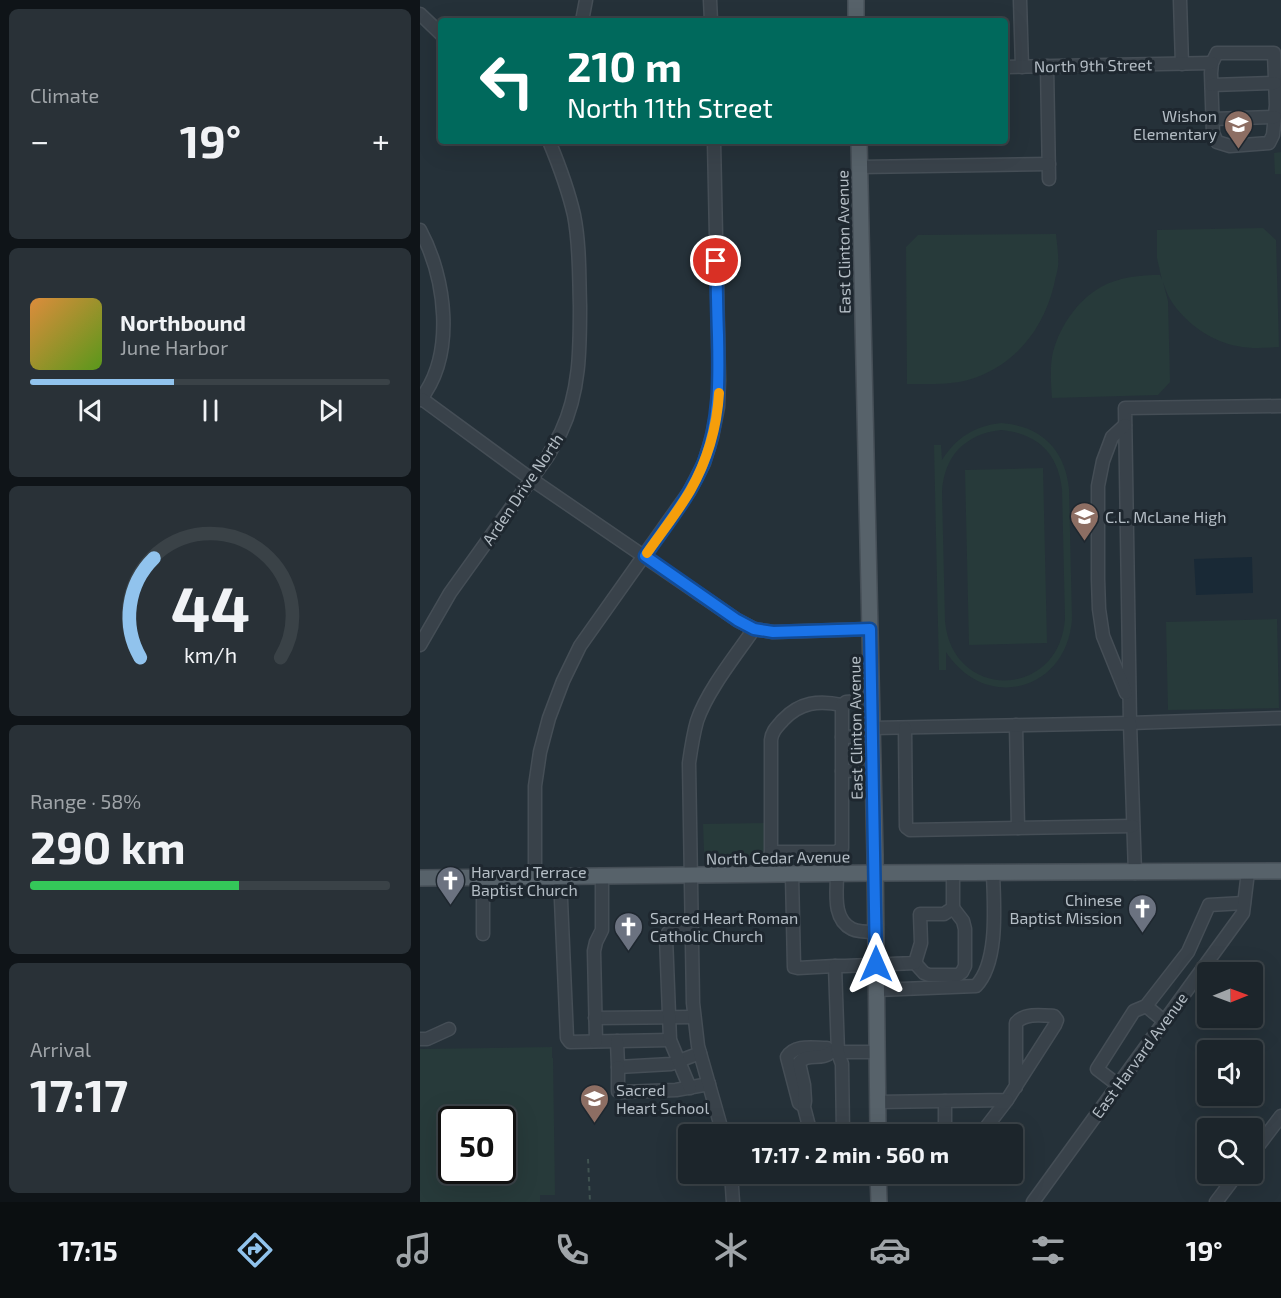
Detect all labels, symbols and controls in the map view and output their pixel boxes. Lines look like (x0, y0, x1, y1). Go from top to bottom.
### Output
text: 210 m (567, 40, 682, 90)
icon: left (468, 42, 546, 120)
street label: North 9th Street (1034, 54, 1152, 76)
text: Climate (30, 83, 99, 107)
text: North 11th Street (567, 91, 773, 123)
place label: Wishon Elementary (1133, 106, 1218, 143)
school or university icon: Wishon Elementary (1222, 108, 1254, 150)
text: 19° (180, 113, 241, 167)
text: − (30, 120, 49, 160)
text: + (372, 120, 390, 160)
street label: East Clinton Avenue (832, 170, 854, 314)
pin (690, 235, 741, 286)
icon: arrive (699, 244, 732, 277)
text: Northbound (120, 309, 246, 335)
text: June Harbor (120, 335, 228, 359)
icon: previous (74, 394, 107, 427)
icon: pause (194, 394, 227, 427)
icon: next (314, 394, 347, 427)
street label: Arden Drive North (478, 430, 566, 548)
school or university icon: C.L. McLane High (1068, 500, 1100, 542)
place label: C.L. McLane High (1105, 507, 1226, 526)
text: 44 (170, 570, 250, 645)
text: km/h (183, 642, 237, 667)
street label: East Clinton Avenue (844, 656, 866, 800)
text: Range · 58% (30, 789, 141, 813)
text: 290 km (30, 819, 186, 873)
street label: North Cedar Avenue (706, 846, 850, 868)
place label: Harvard Terrace Baptist Church (471, 862, 587, 899)
church icon: Harvard Terrace Baptist Church (434, 864, 466, 906)
place label: Chinese Baptist Mission (1010, 890, 1122, 927)
church icon: Chinese Baptist Mission (1127, 892, 1159, 934)
place label: Sacred Heart Roman Catholic Church (650, 908, 798, 945)
church icon: Sacred Heart Roman Catholic Church (613, 910, 645, 952)
position arrow (844, 932, 908, 996)
north arrow (1197, 962, 1263, 1028)
map controls (1197, 962, 1263, 1184)
street label: East Harvard Avenue (1087, 988, 1191, 1122)
text: Arrival (30, 1037, 91, 1061)
button: sound (1197, 1040, 1263, 1106)
text: 17:17 (30, 1067, 128, 1121)
place label: Sacred Heart School (616, 1080, 709, 1117)
school or university icon: Sacred Heart School (579, 1082, 611, 1124)
speed limit sign: 50 (438, 1106, 516, 1184)
button: search (1197, 1118, 1263, 1184)
text: 17:17 · 2 min · 560 m (752, 1141, 949, 1167)
icon: directions (234, 1229, 276, 1271)
icon: music (393, 1229, 435, 1271)
icon: phone (551, 1229, 593, 1271)
icon: climate (710, 1229, 752, 1271)
icon: car (869, 1229, 911, 1271)
icon: filters (1027, 1229, 1069, 1271)
text: 17:15 (58, 1234, 118, 1266)
text: 19° (1186, 1234, 1223, 1266)

